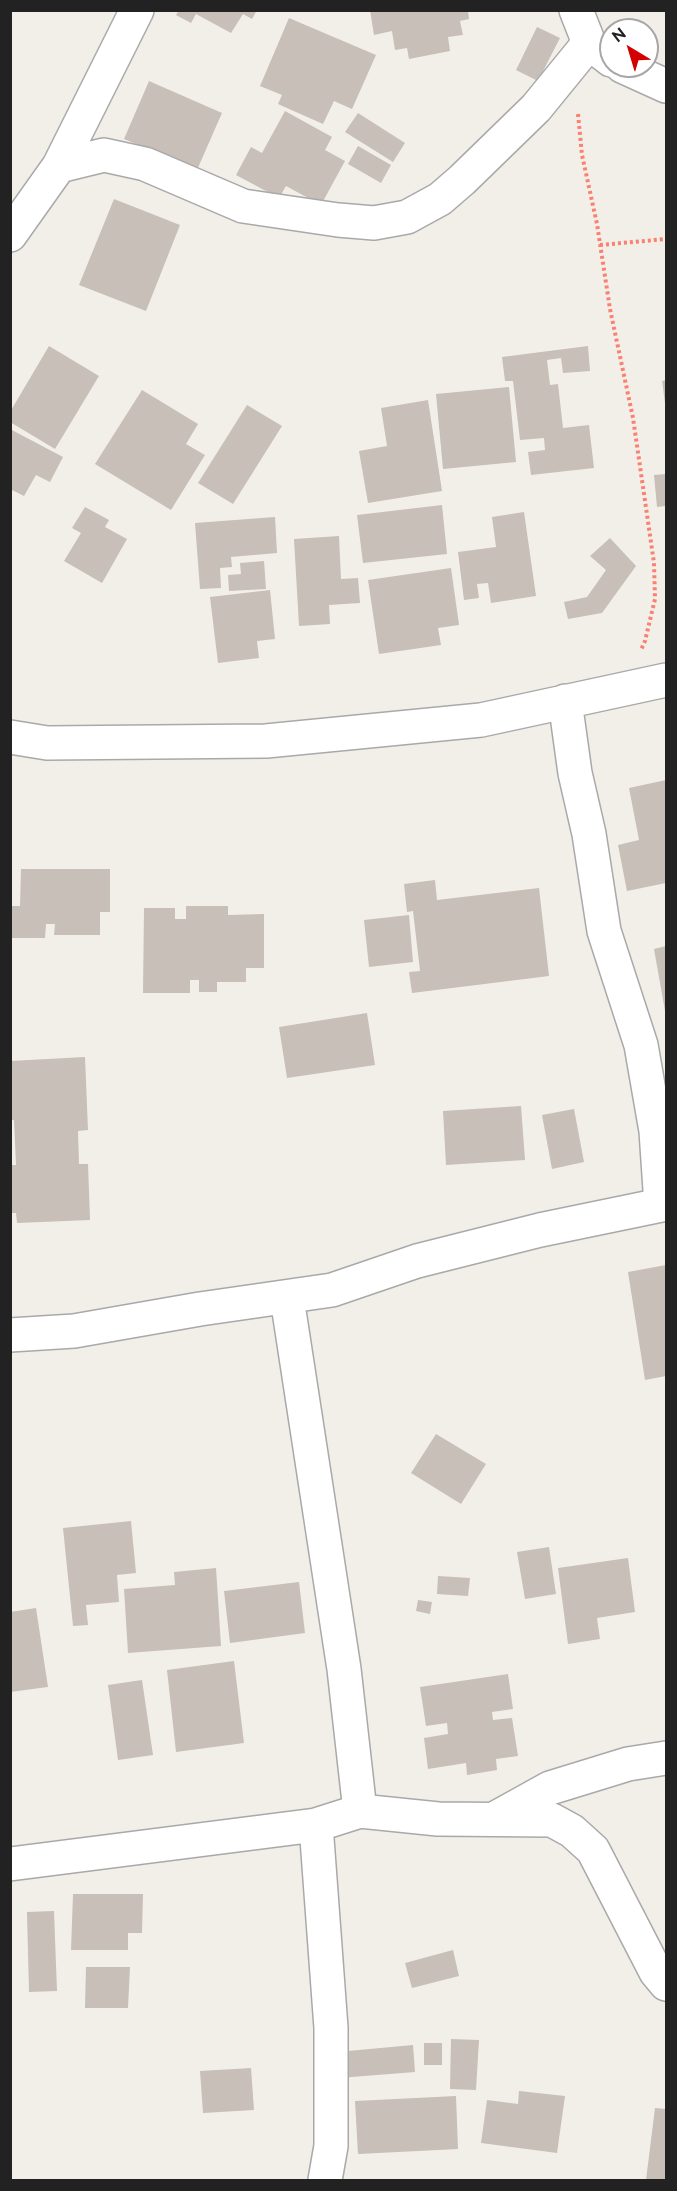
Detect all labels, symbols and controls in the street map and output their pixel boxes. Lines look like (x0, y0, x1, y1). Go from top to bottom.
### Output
north arrow (599, 18, 659, 78)
text: N (608, 24, 630, 46)

